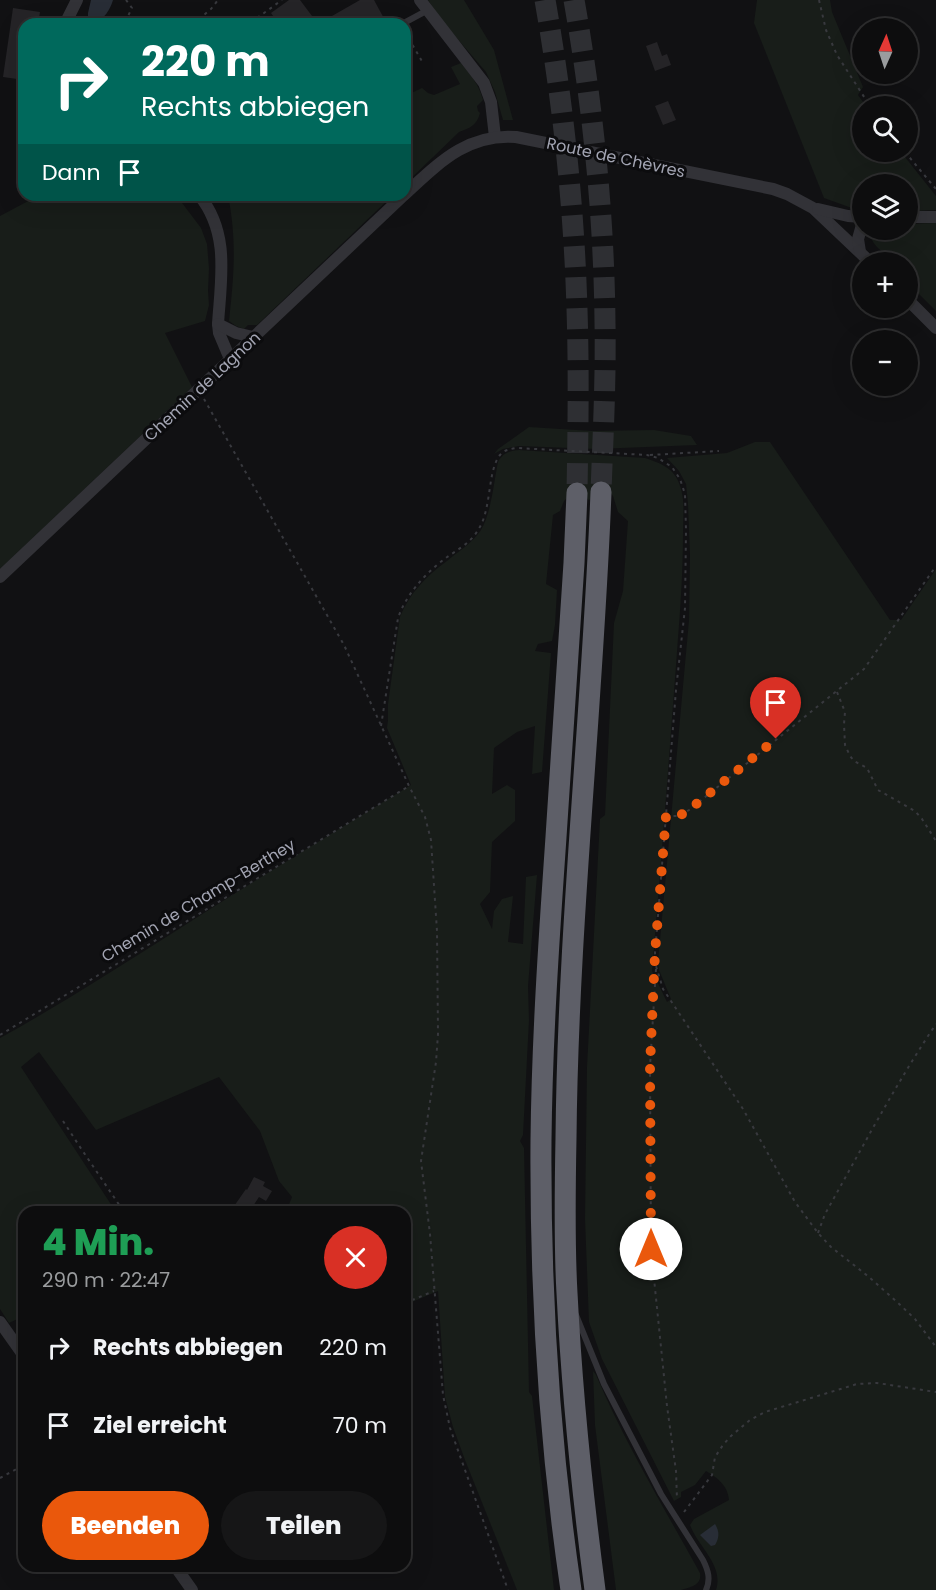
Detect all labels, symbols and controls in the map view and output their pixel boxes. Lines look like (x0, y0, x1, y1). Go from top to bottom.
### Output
north arrow (852, 18, 918, 84)
map controls (852, 18, 918, 396)
text: 220 m (141, 32, 270, 91)
icon: right (42, 42, 120, 120)
text: Rechts abbiegen (141, 88, 369, 125)
button: search (852, 96, 918, 162)
street label: Route de Chèvres (545, 132, 687, 183)
icon: arrive (113, 156, 146, 189)
text: Dann (42, 157, 101, 188)
button: layers (852, 174, 918, 240)
button: + (852, 252, 918, 318)
street label: Chemin de Lagnon (139, 326, 266, 447)
button: − (852, 330, 918, 396)
pin (750, 677, 801, 739)
icon: arrive (759, 686, 792, 719)
street label: Chemin de Champ-Berthey (97, 833, 300, 968)
text: 4 Min. (42, 1217, 154, 1268)
position arrow (619, 1217, 683, 1281)
button: close (324, 1226, 387, 1289)
text: 290 m · 22:47 (42, 1266, 170, 1294)
icon: right (42, 1331, 75, 1364)
text: Rechts abbiegen (93, 1332, 283, 1363)
text: 220 m (319, 1332, 387, 1363)
icon: arrive (42, 1409, 75, 1442)
text: Ziel erreicht (93, 1410, 227, 1441)
text: 70 m (333, 1410, 387, 1441)
button: Beenden (42, 1491, 209, 1560)
button: Teilen (221, 1491, 387, 1560)

